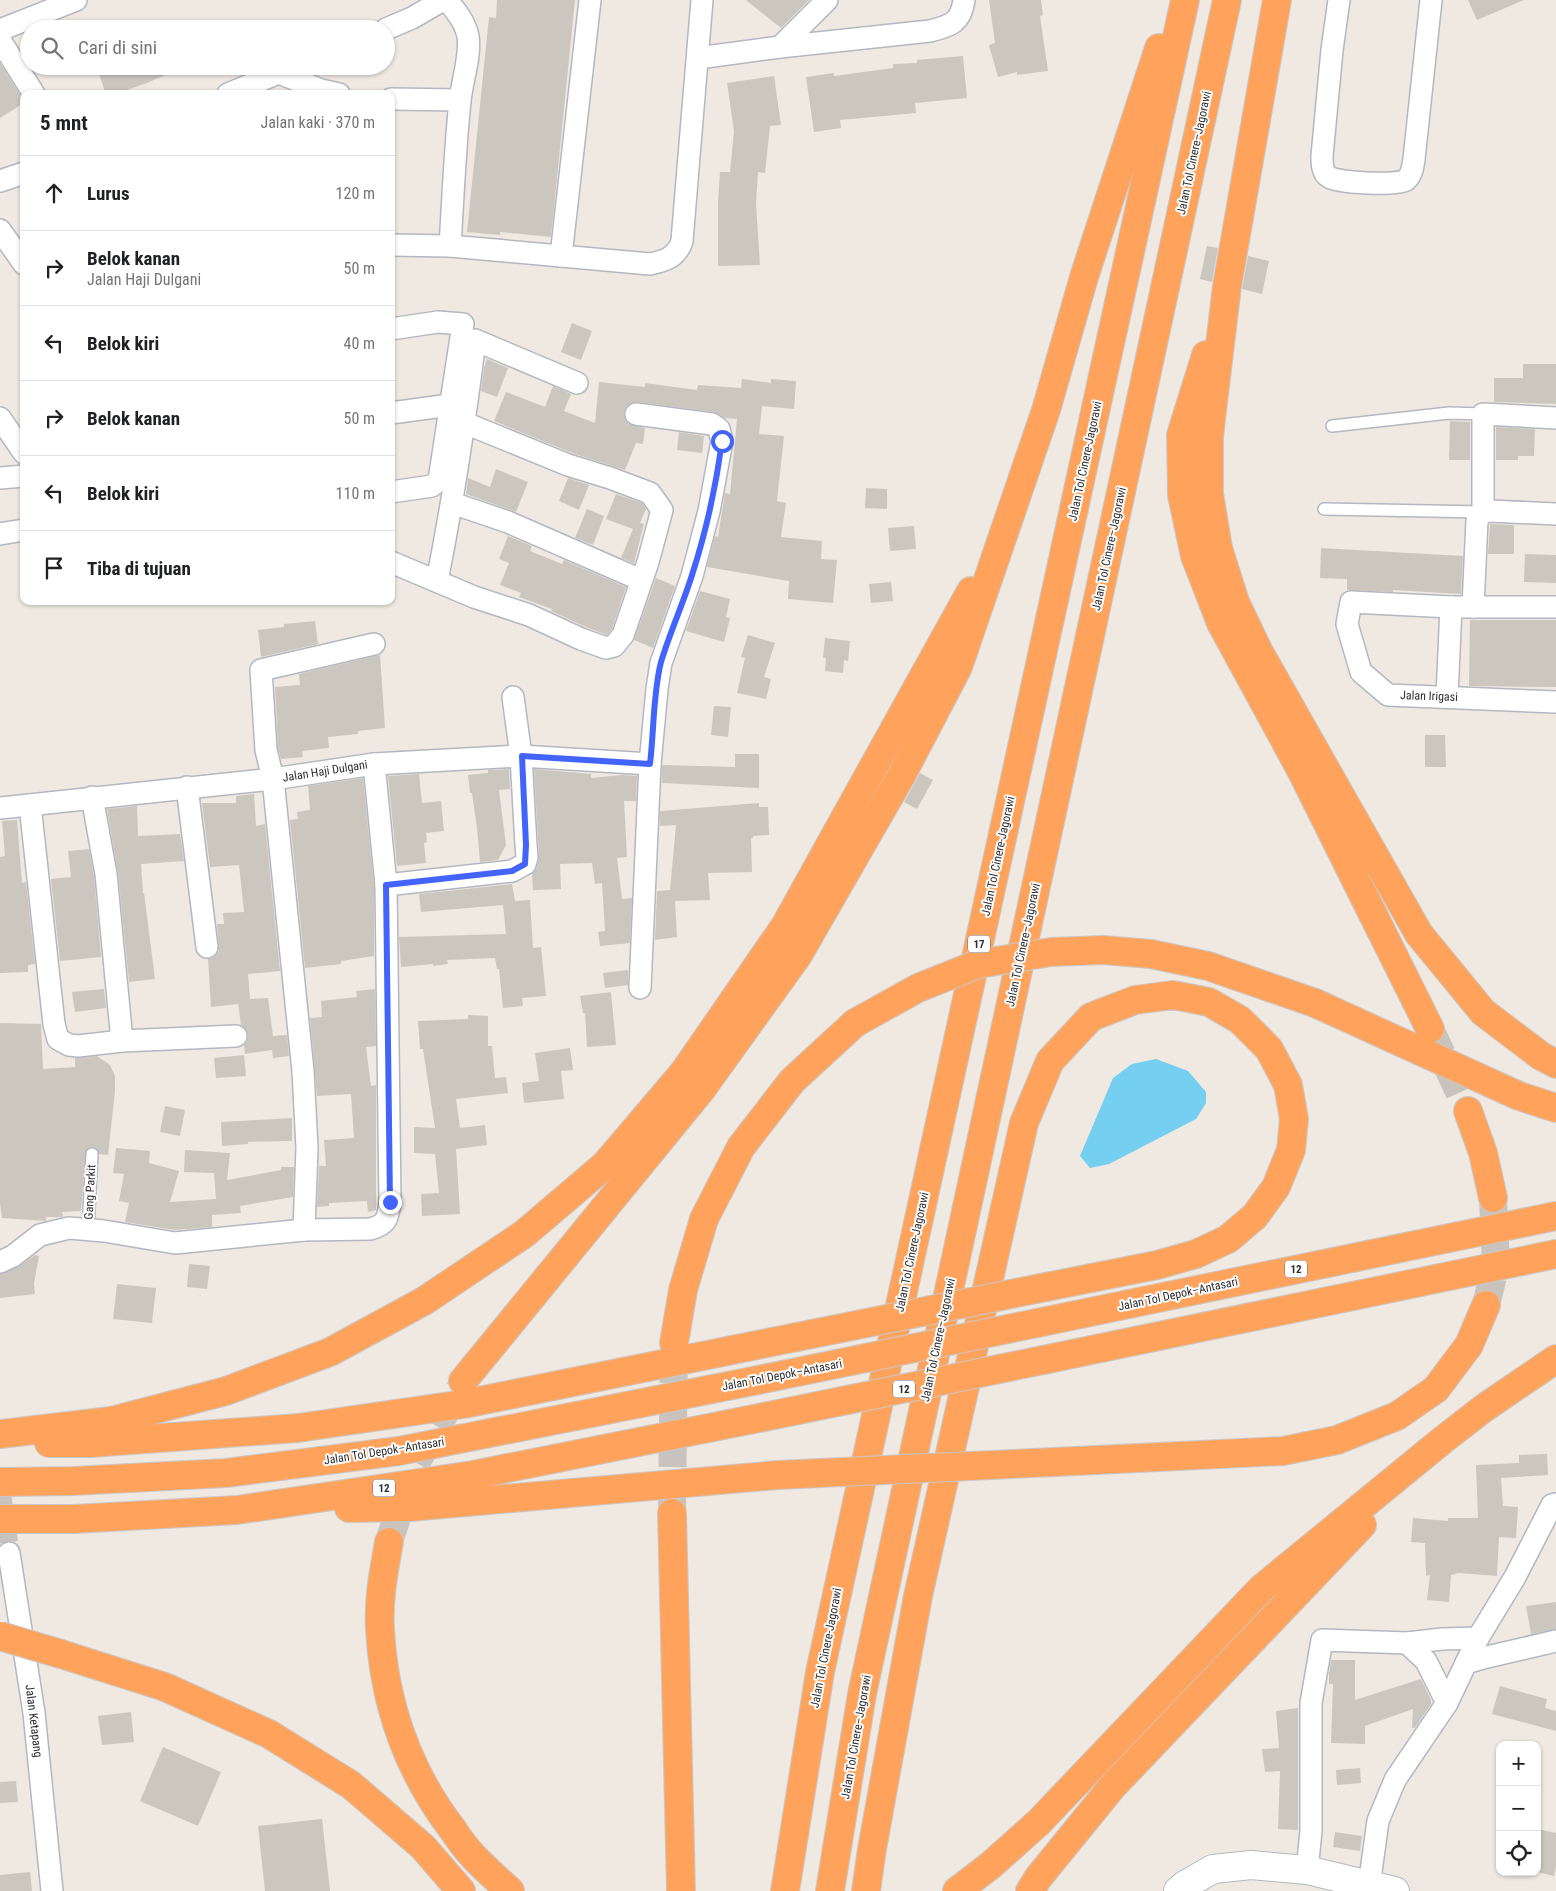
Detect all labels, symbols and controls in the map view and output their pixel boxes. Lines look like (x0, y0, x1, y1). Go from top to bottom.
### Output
search box (20, 20, 395, 75)
icon: search (38, 34, 66, 62)
text: Cari di sini (78, 36, 157, 59)
street label: Jalan Tol Cinere–Jagorawi (1174, 90, 1214, 216)
text: 5 mnt (40, 111, 88, 135)
text: Jalan kaki · 370 m (260, 113, 375, 132)
icon: ahead (40, 179, 68, 207)
text: Lurus (87, 182, 130, 205)
text: 120 m (336, 184, 375, 203)
text: Belok kanan (87, 247, 180, 270)
icon: right (40, 254, 68, 282)
text: 50 m (343, 259, 375, 278)
text: Jalan Haji Dulgani (87, 270, 201, 289)
icon: left (40, 329, 68, 357)
text: Belok kiri (87, 332, 159, 355)
text: 40 m (343, 334, 375, 353)
street label: Jalan Tol Cinere-Jagorawi (1065, 400, 1105, 522)
icon: right (40, 404, 68, 432)
text: Belok kanan (87, 407, 180, 430)
text: 50 m (343, 409, 375, 428)
route start (711, 430, 734, 453)
icon: left (40, 479, 68, 507)
text: Belok kiri (87, 482, 159, 505)
text: 110 m (336, 484, 375, 503)
street label: Jalan Tol Cinere–Jagorawi (1089, 486, 1129, 612)
icon: arrive (40, 554, 68, 582)
text: Tiba di tujuan (87, 557, 191, 580)
street label: Jalan Irigasi (1400, 688, 1458, 704)
street label: Jalan Haji Dulgani (282, 757, 368, 785)
street label: Jalan Tol Cinere-Jagorawi (978, 795, 1018, 917)
street label: Jalan Tol Cinere–Jagorawi (1003, 882, 1043, 1008)
road number: 17 (968, 936, 990, 952)
street label: Gang Parkit (82, 1164, 98, 1220)
route end (379, 1191, 402, 1214)
street label: Jalan Tol Cinere-Jagorawi (892, 1191, 932, 1313)
road number: 12 (1285, 1260, 1307, 1278)
street label: Jalan Tol Depok–Antasari (1117, 1274, 1239, 1314)
street label: Jalan Tol Cinere–Jagorawi (918, 1277, 958, 1403)
street label: Jalan Tol Depok–Antasari (721, 1356, 843, 1394)
road number: 12 (893, 1380, 915, 1398)
street label: Jalan Tol Depok–Antasari (323, 1435, 445, 1467)
road number: 12 (373, 1480, 395, 1496)
street label: Jalan Tol Cinere-Jagorawi (807, 1587, 845, 1709)
street label: Jalan Tol Cinere–Jagorawi (838, 1674, 874, 1800)
street label: Jalan Ketapang (23, 1684, 45, 1758)
map controls (1496, 1741, 1541, 1876)
button: + (1496, 1741, 1541, 1786)
button: − (1496, 1786, 1541, 1831)
button: locate (1496, 1831, 1541, 1876)

